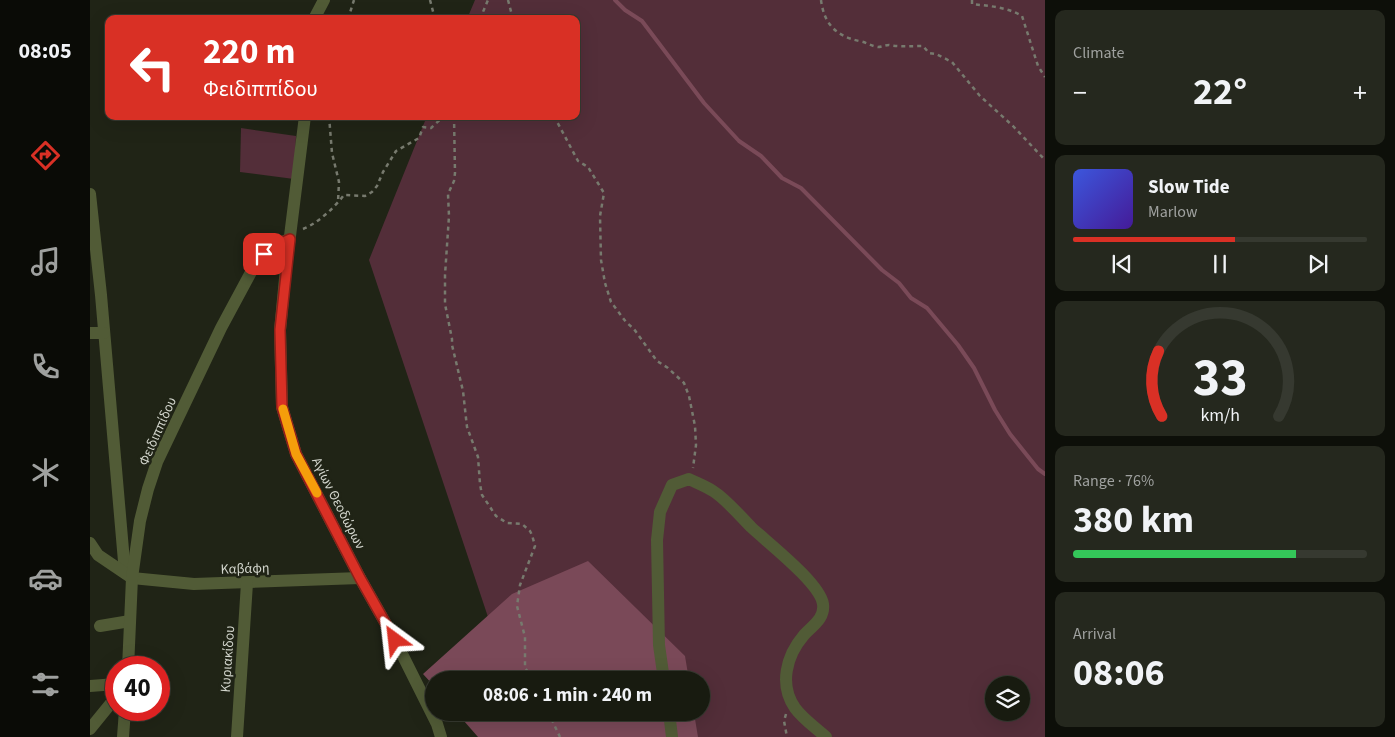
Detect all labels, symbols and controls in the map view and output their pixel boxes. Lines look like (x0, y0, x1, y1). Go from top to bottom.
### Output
text: 220 m (203, 27, 295, 77)
text: 08:05 (18, 35, 72, 67)
icon: left (120, 35, 185, 100)
text: Climate (1073, 42, 1124, 64)
text: 22° (1193, 65, 1247, 119)
text: Φειδιππίδου (203, 73, 318, 105)
text: − (1073, 73, 1087, 113)
text: + (1353, 73, 1367, 113)
icon: directions (28, 138, 63, 173)
text: Slow Tide (1148, 174, 1229, 201)
text: Marlow (1148, 201, 1197, 223)
pin (243, 233, 285, 275)
icon: arrive (250, 240, 278, 268)
icon: music (28, 244, 63, 279)
icon: previous (1108, 250, 1136, 278)
icon: pause (1206, 250, 1234, 278)
icon: next (1304, 250, 1332, 278)
text: 33 (1193, 342, 1247, 416)
icon: phone (28, 349, 63, 384)
street label: Φειδιππίδου (134, 394, 182, 469)
text: km/h (1200, 403, 1240, 428)
street label: Αγίων Θεοδώρων (306, 454, 370, 553)
icon: climate (28, 455, 63, 490)
text: Range · 76% (1073, 470, 1154, 492)
text: 380 km (1073, 493, 1194, 547)
street label: Καβάφη (220, 558, 270, 580)
icon: car (28, 561, 63, 596)
position arrow (368, 613, 420, 665)
text: Arrival (1073, 623, 1116, 645)
street label: Κυριακίδου (216, 625, 240, 693)
text: 08:06 (1073, 646, 1165, 700)
speed limit sign: 40 (105, 656, 170, 721)
icon: filters (28, 667, 63, 702)
map controls (985, 676, 1030, 721)
button: layers (985, 676, 1030, 721)
text: 08:06 · 1 min · 240 m (483, 682, 652, 709)

